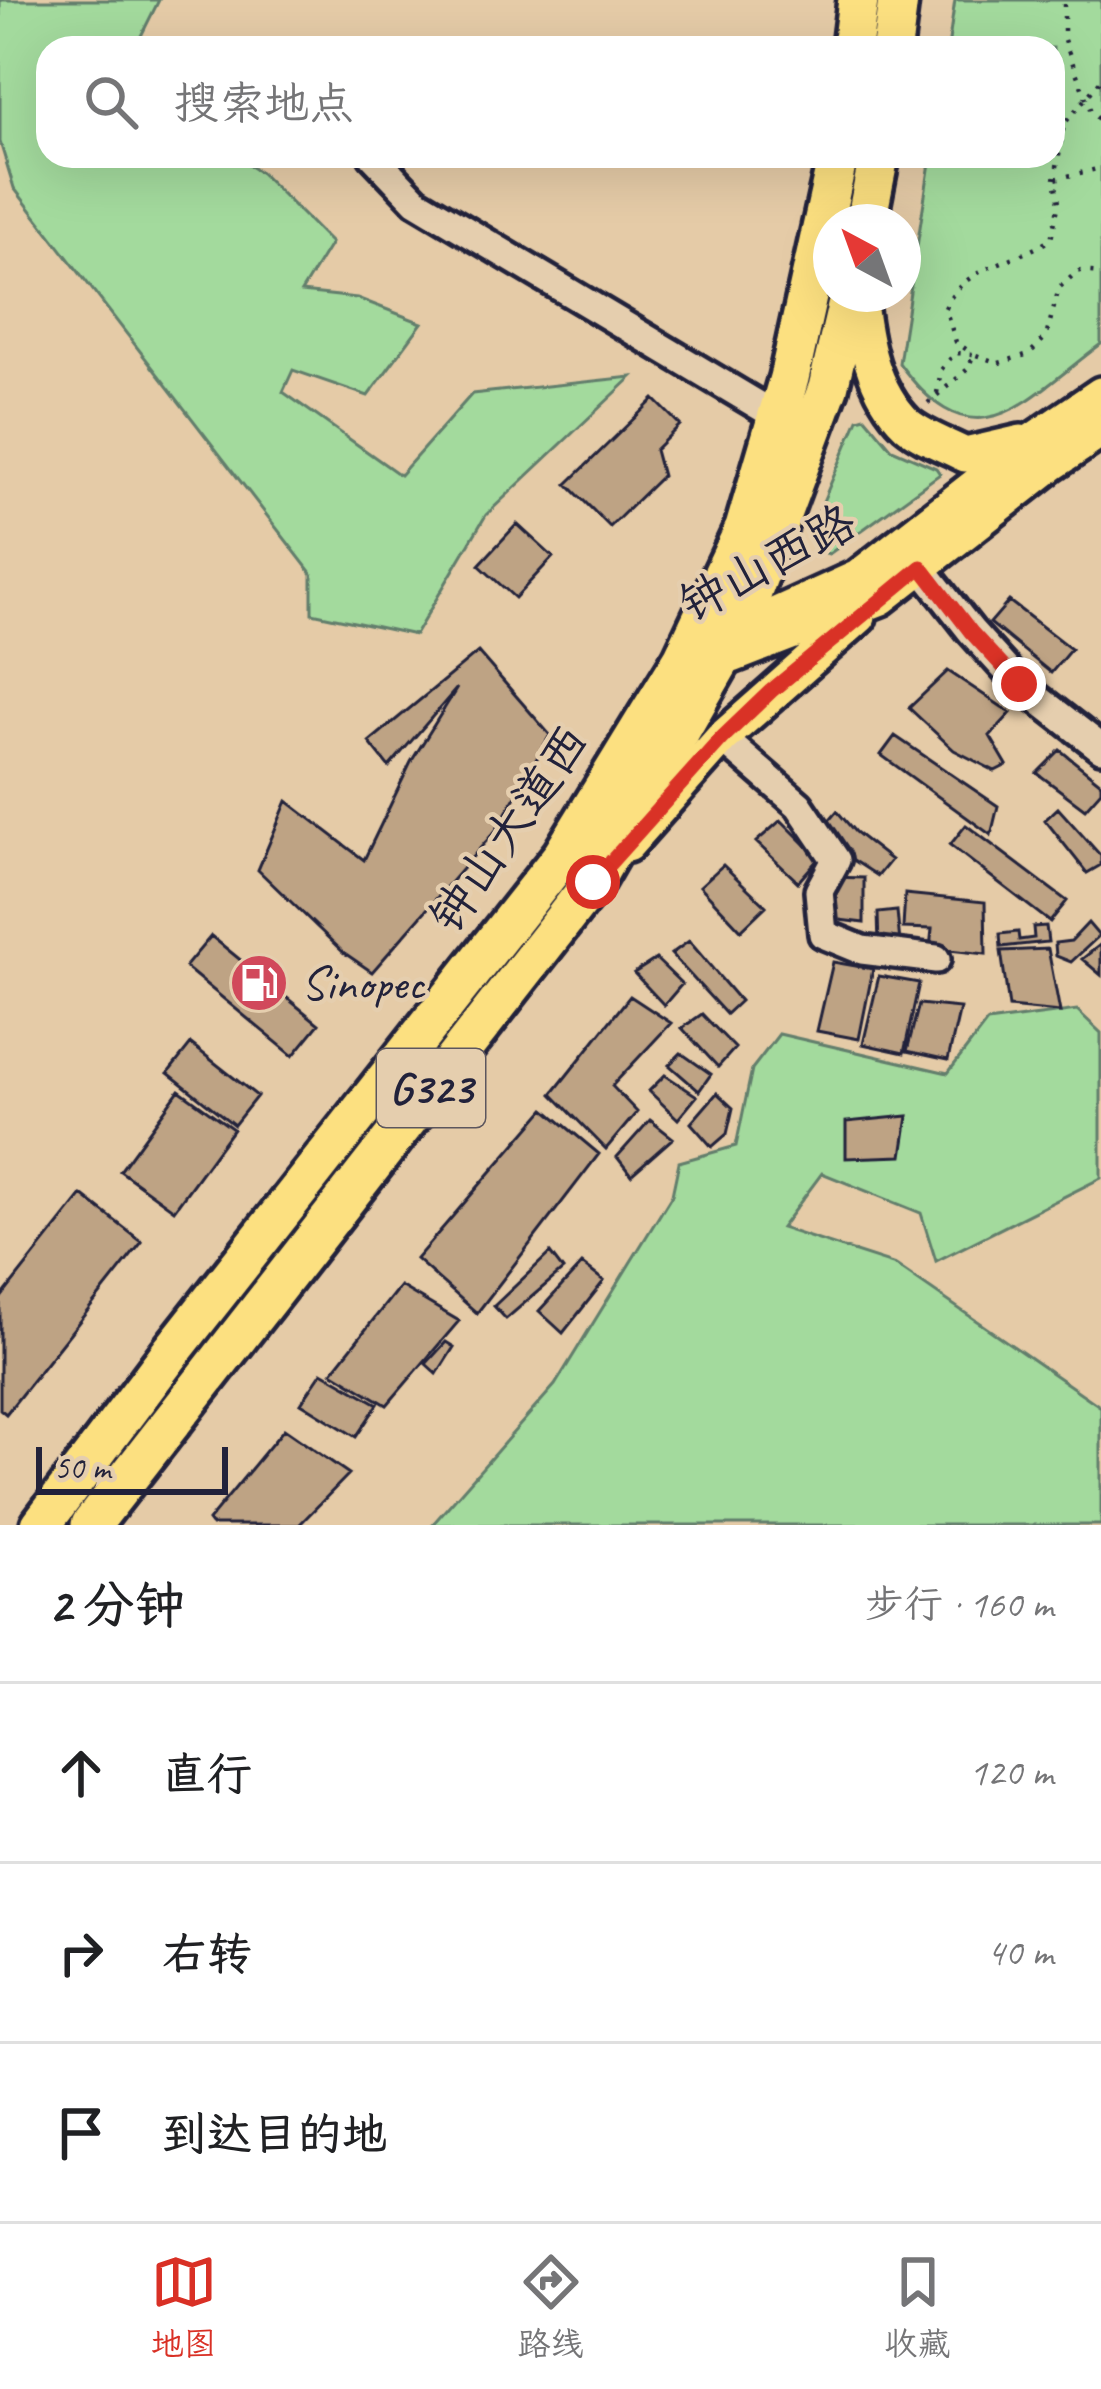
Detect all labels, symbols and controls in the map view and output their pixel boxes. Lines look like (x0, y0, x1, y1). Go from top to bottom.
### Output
search box (36, 36, 1065, 168)
icon: search (78, 69, 144, 135)
text: 搜索地点 (174, 75, 354, 132)
north arrow (813, 204, 921, 312)
street label: 钟山西路 (668, 491, 866, 635)
route end (992, 657, 1046, 711)
street label: 钟山大道西 (416, 713, 602, 945)
route start (566, 855, 620, 909)
fuel station icon: Sinopec (228, 952, 290, 1014)
place label: Sinopec (301, 953, 427, 1013)
road number: G323 (377, 1049, 485, 1127)
scale bar (36, 1441, 228, 1494)
text: 50 m (54, 1447, 110, 1489)
text: 2 分钟 (48, 1573, 185, 1637)
text: 步行 · 160 m (865, 1580, 1053, 1629)
icon: ahead (48, 1740, 114, 1806)
text: 直行 (162, 1746, 252, 1803)
text: 120 m (969, 1748, 1053, 1797)
icon: right (48, 1920, 114, 1986)
text: 右转 (162, 1926, 252, 1983)
text: 40 m (987, 1928, 1053, 1977)
icon: arrive (48, 2100, 114, 2166)
text: 到达目的地 (162, 2106, 387, 2163)
tab: 地图 (151, 2249, 217, 2365)
tab: 路线 (518, 2249, 584, 2365)
tab: 收藏 (885, 2249, 951, 2365)

